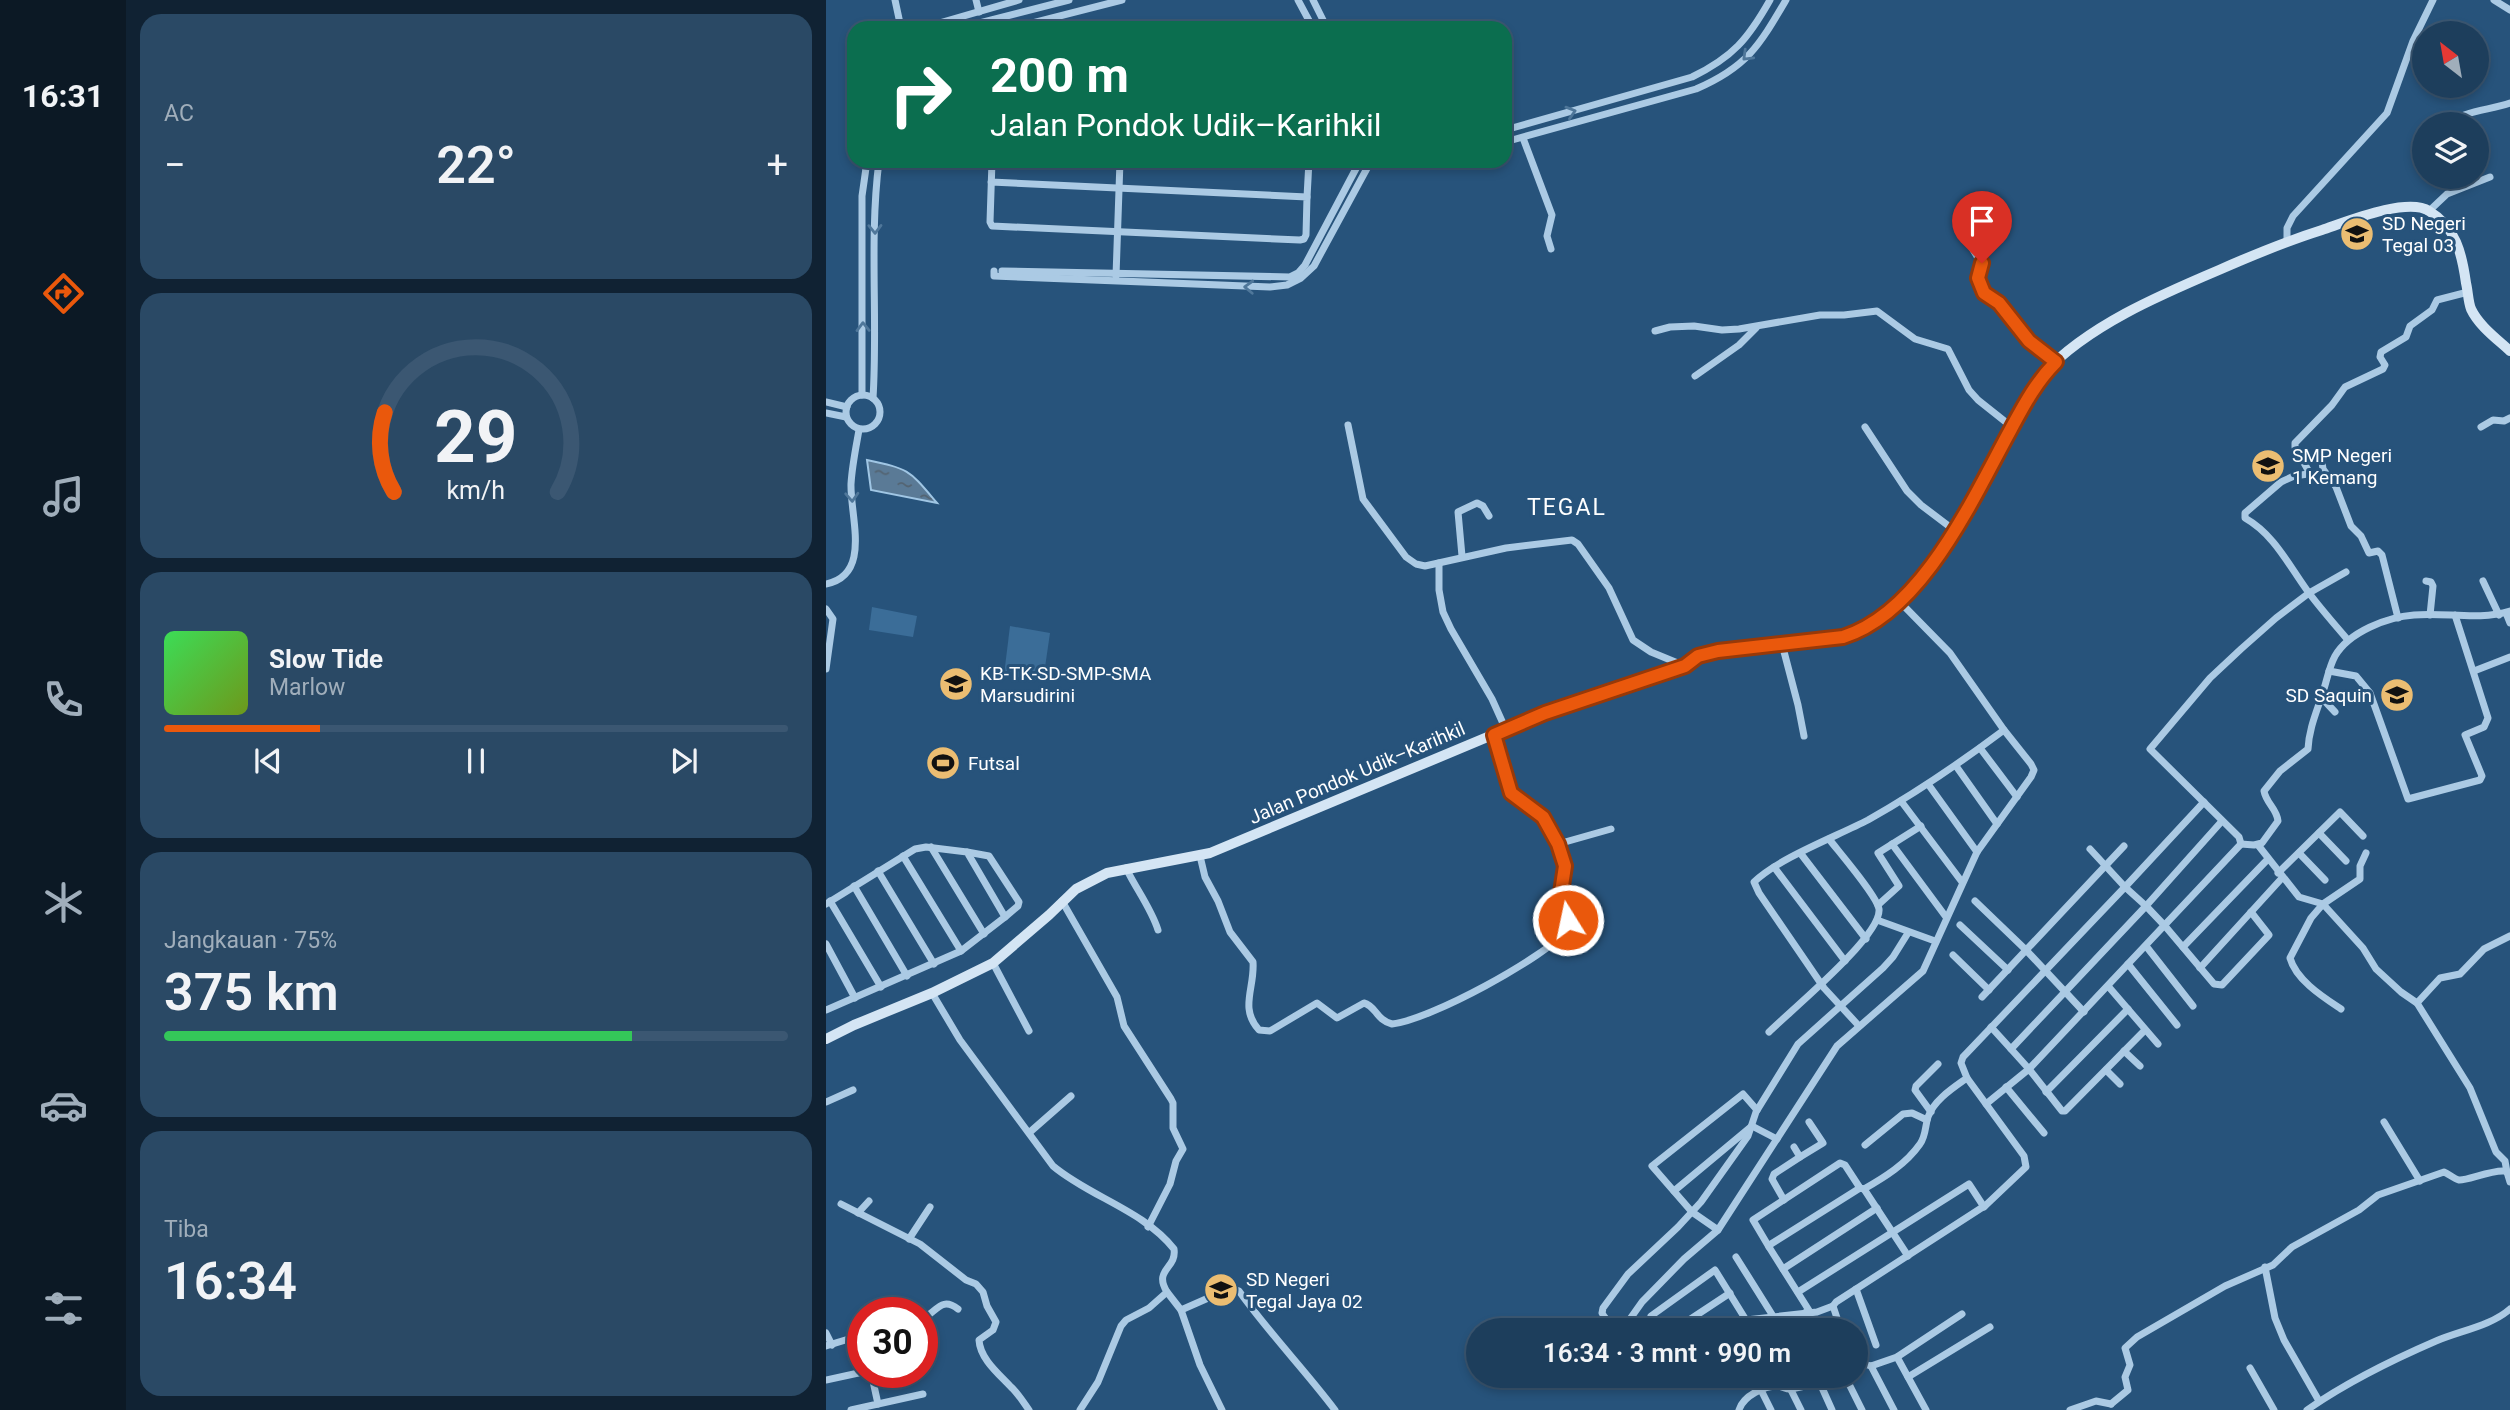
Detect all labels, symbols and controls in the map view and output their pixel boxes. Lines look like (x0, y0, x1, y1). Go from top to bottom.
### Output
north arrow (2412, 21, 2488, 98)
map controls (2412, 21, 2489, 189)
text: 200 m (990, 47, 1129, 104)
one-way arrow (1742, 47, 1755, 60)
icon: right (875, 49, 966, 140)
text: 16:31 (22, 77, 104, 115)
text: AC (164, 100, 194, 127)
text: Jalan Pondok Udik–Karihkil (990, 106, 1382, 144)
one-way arrow (1564, 106, 1576, 120)
button: layers (2412, 112, 2489, 189)
text: 22° (436, 135, 516, 196)
text: − (164, 143, 186, 187)
text: + (766, 143, 788, 187)
pin (1952, 191, 2012, 263)
icon: arrive (1963, 202, 2001, 240)
place label: SD Negeri Tegal 03 (2382, 212, 2466, 257)
school or university icon: SD Negeri Tegal 03 (2338, 215, 2376, 253)
one-way arrow (867, 224, 883, 235)
icon: directions (39, 269, 88, 318)
one-way arrow (1243, 279, 1254, 294)
one-way arrow (855, 321, 871, 331)
text: 29 (434, 394, 518, 480)
place label: SMP Negeri 1 Kemang (2292, 444, 2392, 489)
school or university icon: SMP Negeri 1 Kemang (2249, 447, 2287, 485)
icon: music (39, 472, 88, 521)
text: km/h (447, 476, 505, 505)
one-way arrow (844, 492, 859, 503)
district label: TEGAL (1527, 494, 1607, 521)
text: Slow Tide (269, 644, 383, 674)
place label: KB-TK-SD-SMP-SMA Marsudirini (980, 662, 1152, 707)
school or university icon: KB-TK-SD-SMP-SMA Marsudirini (937, 665, 975, 703)
text: Marlow (269, 674, 345, 701)
icon: phone (39, 675, 88, 724)
school or university icon: SD Saquin (2378, 676, 2416, 714)
place label: SD Saquin (2286, 684, 2372, 707)
street label: Jalan Pondok Udik–Karihkil (1246, 717, 1468, 829)
icon: previous (249, 742, 287, 780)
icon: pause (457, 742, 495, 780)
icon: next (665, 742, 703, 780)
sports icon: Futsal (924, 744, 962, 782)
place label: Futsal (968, 752, 1020, 775)
icon: climate (39, 878, 88, 927)
position arrow (1531, 883, 1605, 957)
text: Jangkauan · 75% (164, 927, 337, 954)
text: 375 km (164, 962, 339, 1023)
icon: car (39, 1081, 88, 1130)
text: Tiba (164, 1216, 209, 1243)
text: 16:34 (164, 1251, 297, 1312)
place label: SD Negeri Tegal Jaya 02 (1246, 1268, 1363, 1313)
school or university icon: SD Negeri Tegal Jaya 02 (1202, 1271, 1240, 1309)
icon: filters (39, 1284, 88, 1333)
speed limit sign: 30 (847, 1297, 938, 1388)
text: 16:34 · 3 mnt · 990 m (1543, 1338, 1791, 1368)

